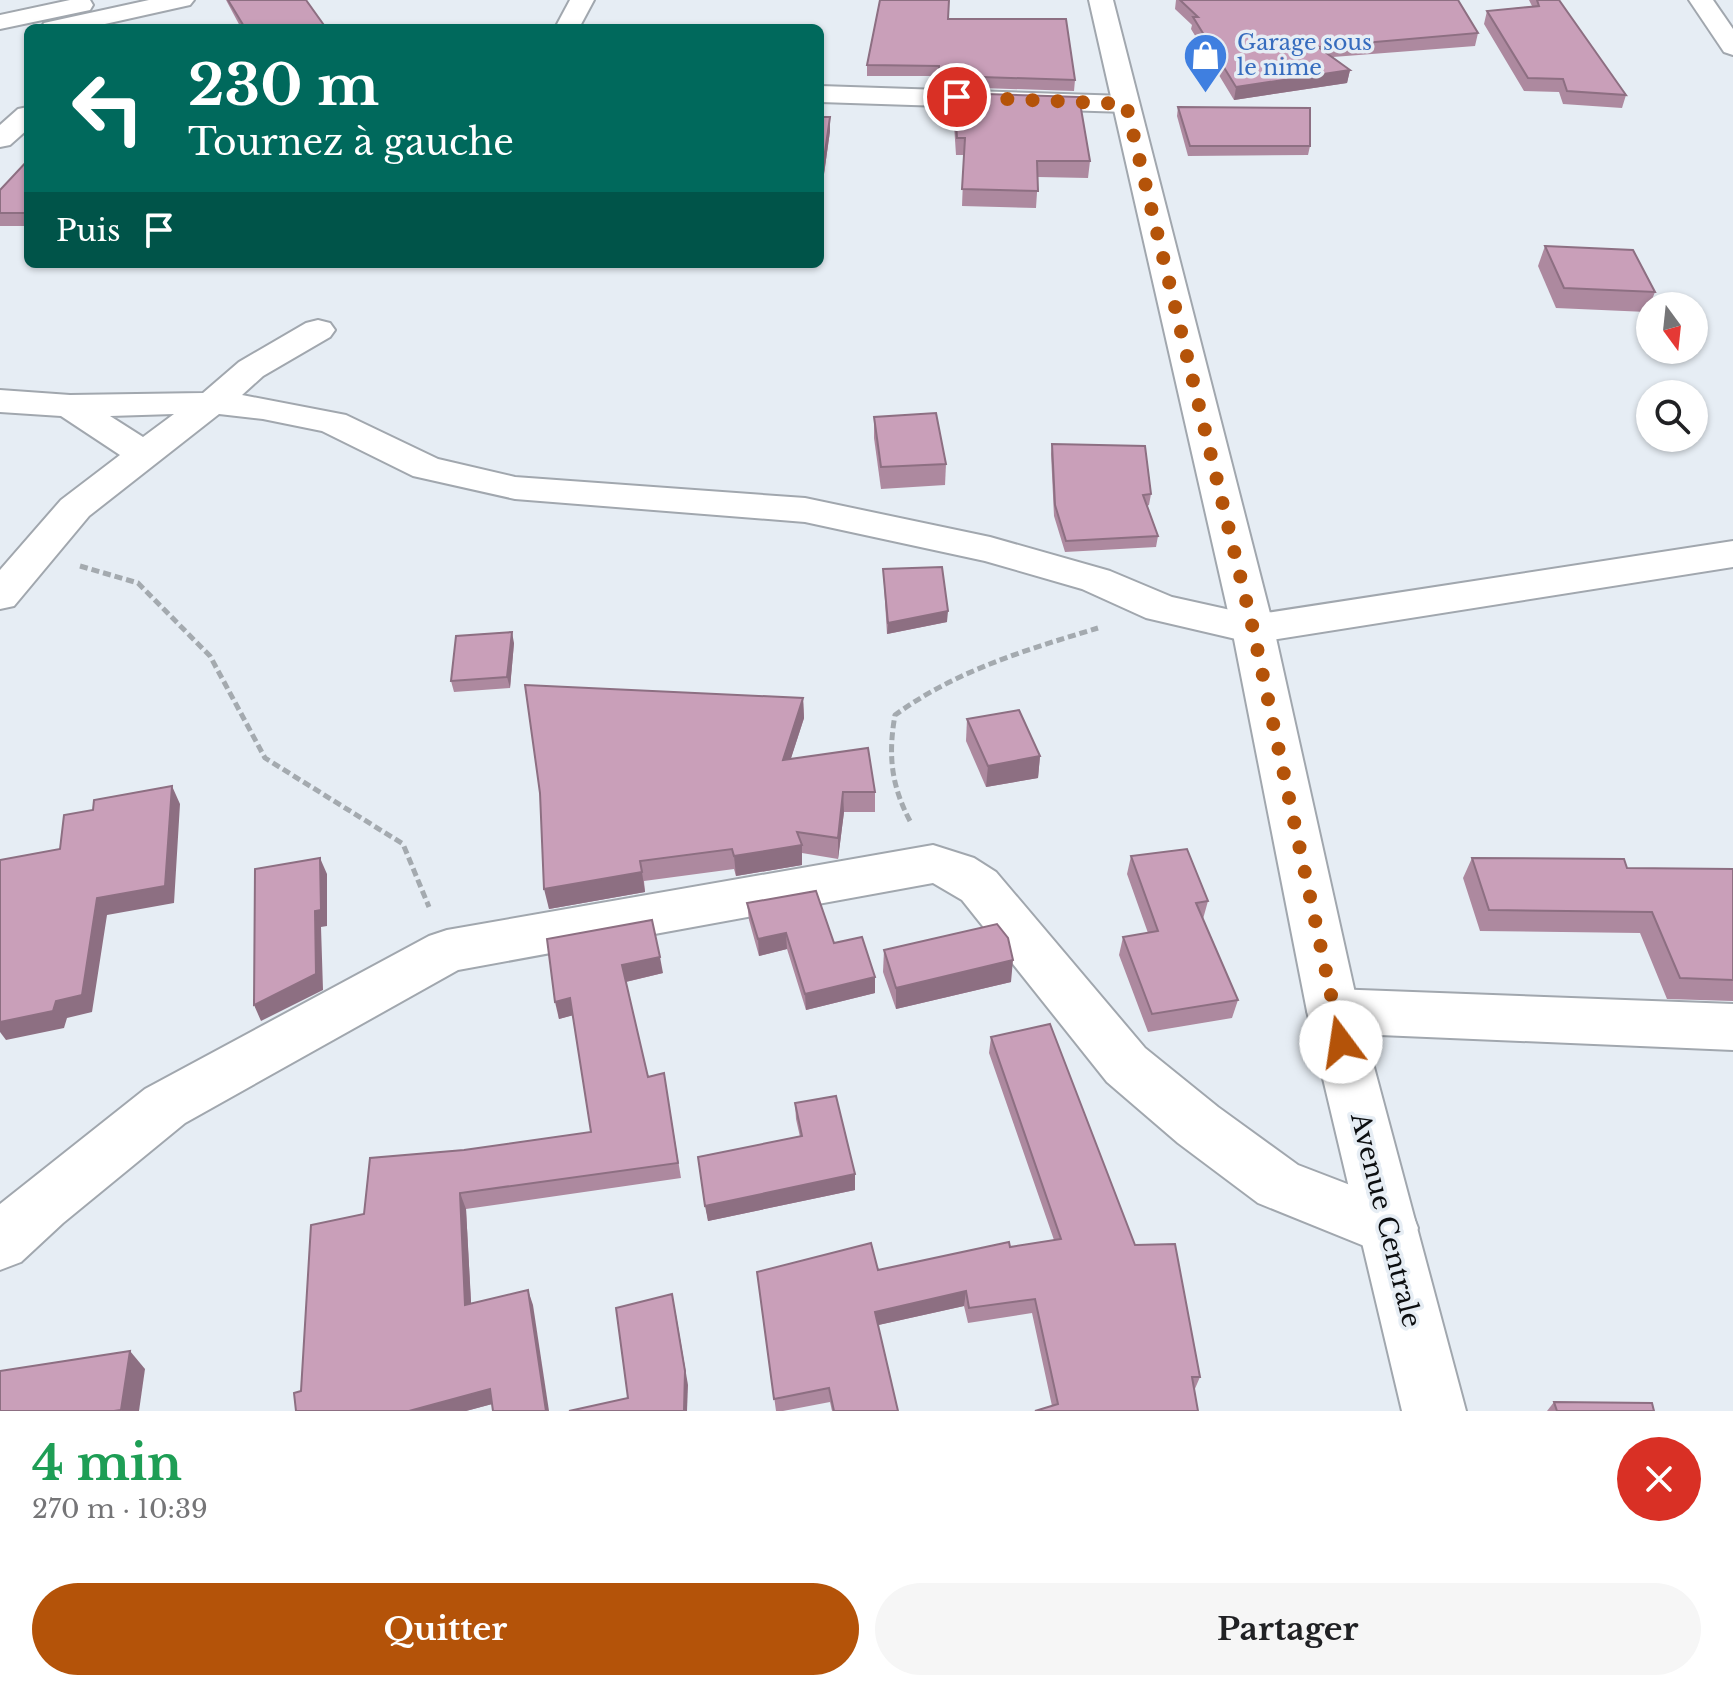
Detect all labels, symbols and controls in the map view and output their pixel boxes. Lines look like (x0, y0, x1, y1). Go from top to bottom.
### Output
place label: Garage sous le nime (1237, 29, 1372, 81)
shop icon: Garage sous le nime (1182, 31, 1230, 94)
text: 230 m (188, 51, 379, 120)
icon: left (56, 56, 160, 160)
pin (923, 63, 991, 131)
icon: arrive (935, 75, 979, 119)
text: Tournez à gauche (188, 120, 514, 165)
icon: arrive (137, 208, 181, 252)
text: Puis (56, 212, 121, 249)
north arrow (1636, 292, 1708, 364)
map controls (1636, 292, 1708, 452)
button: search (1636, 380, 1708, 452)
position arrow (1299, 1000, 1383, 1084)
street label: Avenue Centrale (1344, 1108, 1428, 1331)
text: 4 min (32, 1433, 182, 1493)
button: close (1617, 1437, 1701, 1521)
text: 270 m · 10:39 (32, 1493, 208, 1525)
button: Quitter (32, 1583, 859, 1675)
button: Partager (875, 1583, 1701, 1675)

